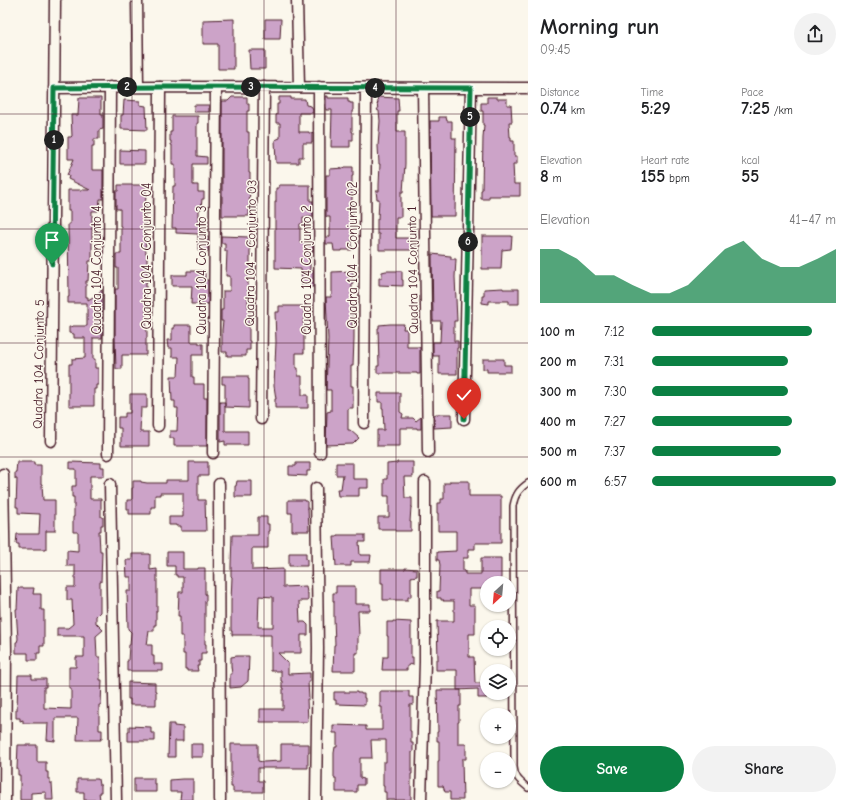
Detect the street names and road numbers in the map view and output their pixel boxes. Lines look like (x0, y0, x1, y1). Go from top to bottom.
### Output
street label: Quadra 104 - Conjunto 03 (242, 180, 259, 326)
street label: Quadra 104 - Conjunto 02 (345, 181, 360, 328)
street label: Quadra 104 - Conjunto 04 (139, 183, 154, 329)
street label: Quadra 104 Conjunto 3 (194, 205, 209, 335)
street label: Quadra 104 Conjunto 2 (299, 205, 314, 335)
street label: Quadra 104 Conjunto 4 (89, 206, 104, 334)
street label: Quadra 104 Conjunto 1 (404, 206, 421, 334)
street label: Quadra 104 Conjunto 5 (30, 299, 47, 429)

